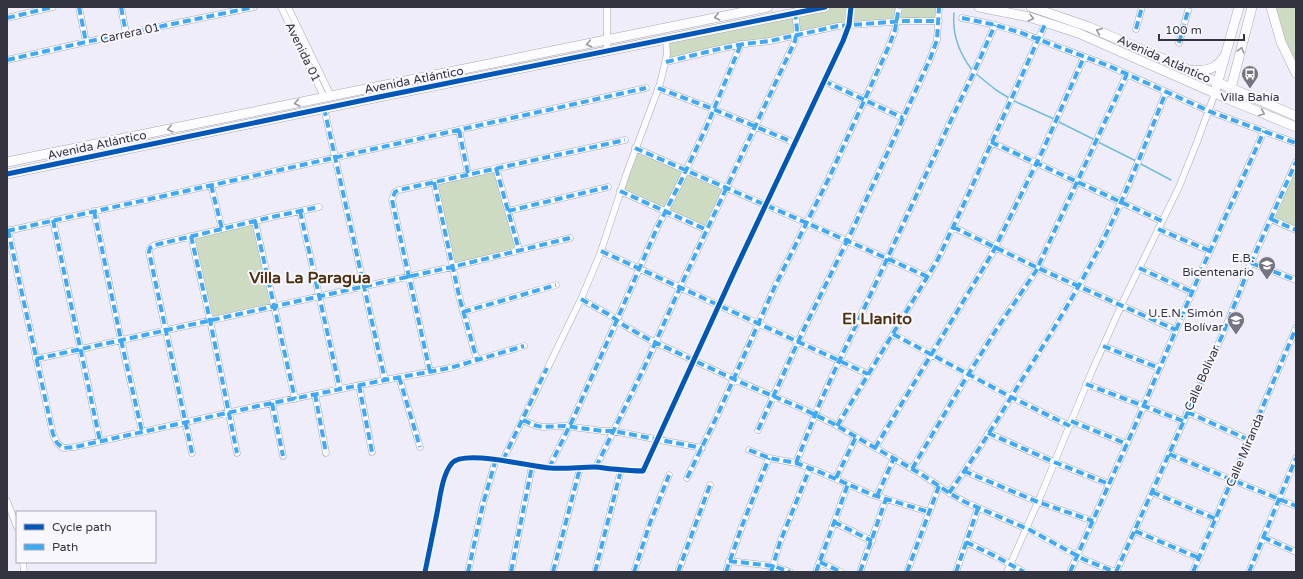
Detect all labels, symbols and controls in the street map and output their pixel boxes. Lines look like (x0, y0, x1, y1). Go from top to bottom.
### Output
one-way arrow (713, 13, 720, 21)
one-way arrow (1027, 13, 1034, 22)
scale bar (1159, 16, 1244, 42)
street label: Carrera 01 (99, 20, 161, 46)
street label: Avenida 01 (283, 20, 323, 84)
text: 100 m (1165, 23, 1202, 37)
one-way arrow (1096, 27, 1103, 35)
street label: Avenida Atlántico (1115, 32, 1213, 86)
one-way arrow (586, 39, 592, 47)
one-way arrow (1236, 47, 1245, 54)
street label: Avenida Atlántico (363, 64, 465, 96)
bus stop icon: Villa Bahía (1240, 64, 1260, 89)
place label: Villa Bahía (1220, 90, 1280, 104)
one-way arrow (294, 98, 300, 106)
one-way arrow (1258, 109, 1265, 117)
one-way arrow (167, 124, 173, 132)
street label: Avenida Atlántico (46, 128, 148, 162)
place label: E.B. Bicentenario (1182, 251, 1254, 279)
school or university icon: E.B. Bicentenario (1257, 255, 1277, 280)
district label: Villa La Paragua (249, 268, 371, 288)
place label: U.E.N. Simón Bolívar (1148, 306, 1223, 334)
district label: El Llanito (842, 309, 912, 329)
school or university icon: U.E.N. Simón Bolívar (1226, 310, 1246, 335)
street label: Calle Bolívar (1181, 343, 1223, 413)
street label: Calle Miranda (1223, 411, 1267, 489)
legend (16, 511, 156, 563)
text: Cycle path (52, 520, 111, 534)
text: Path (52, 540, 78, 554)

